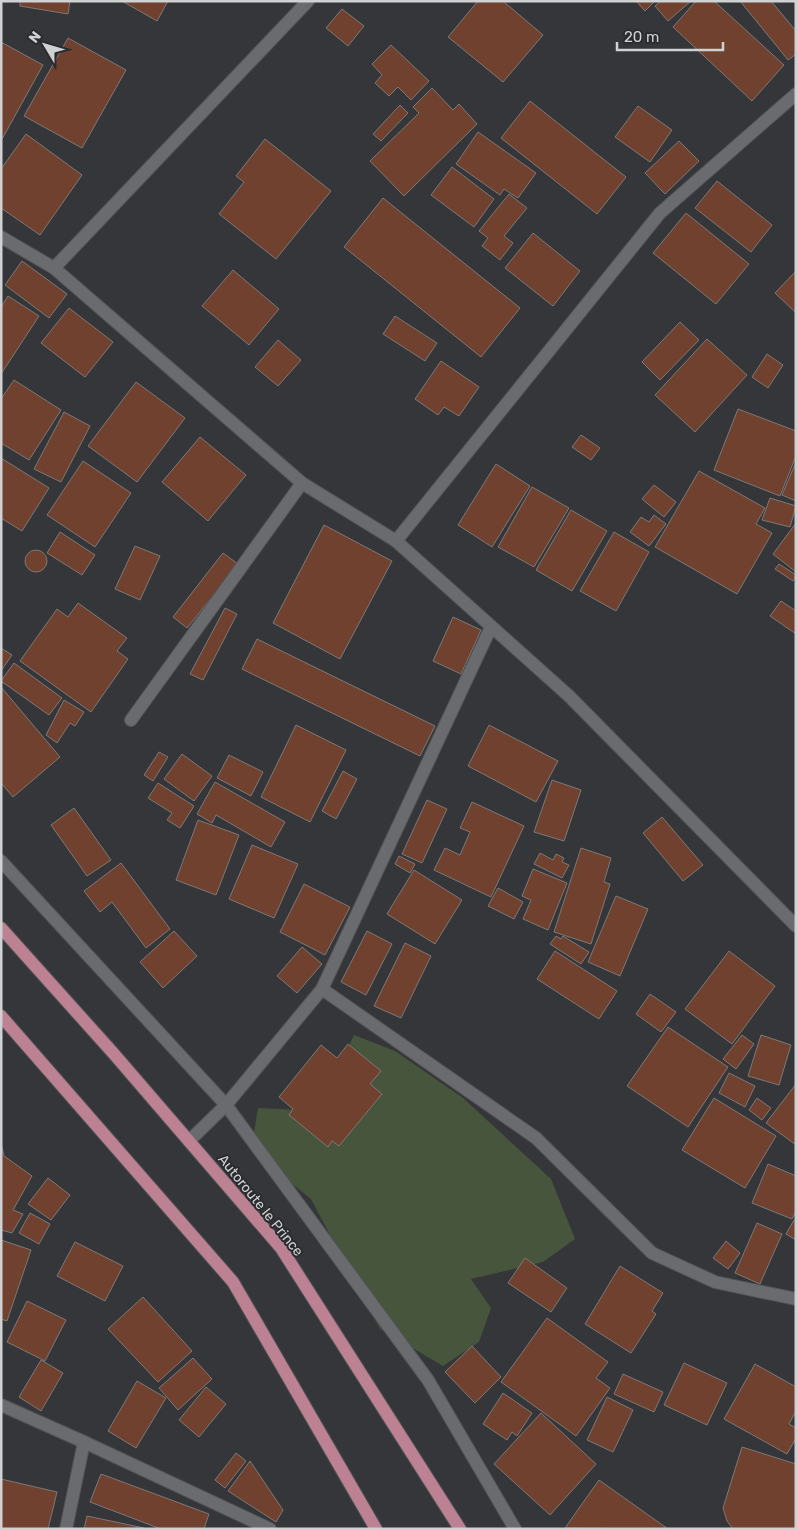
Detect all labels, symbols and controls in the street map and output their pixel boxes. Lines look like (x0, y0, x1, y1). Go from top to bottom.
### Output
north arrow (20, 20, 70, 70)
scale bar (617, 20, 723, 52)
text: N (25, 28, 45, 47)
text: 20 m (624, 28, 659, 46)
street label: Autoroute le Prince (214, 1151, 307, 1260)

